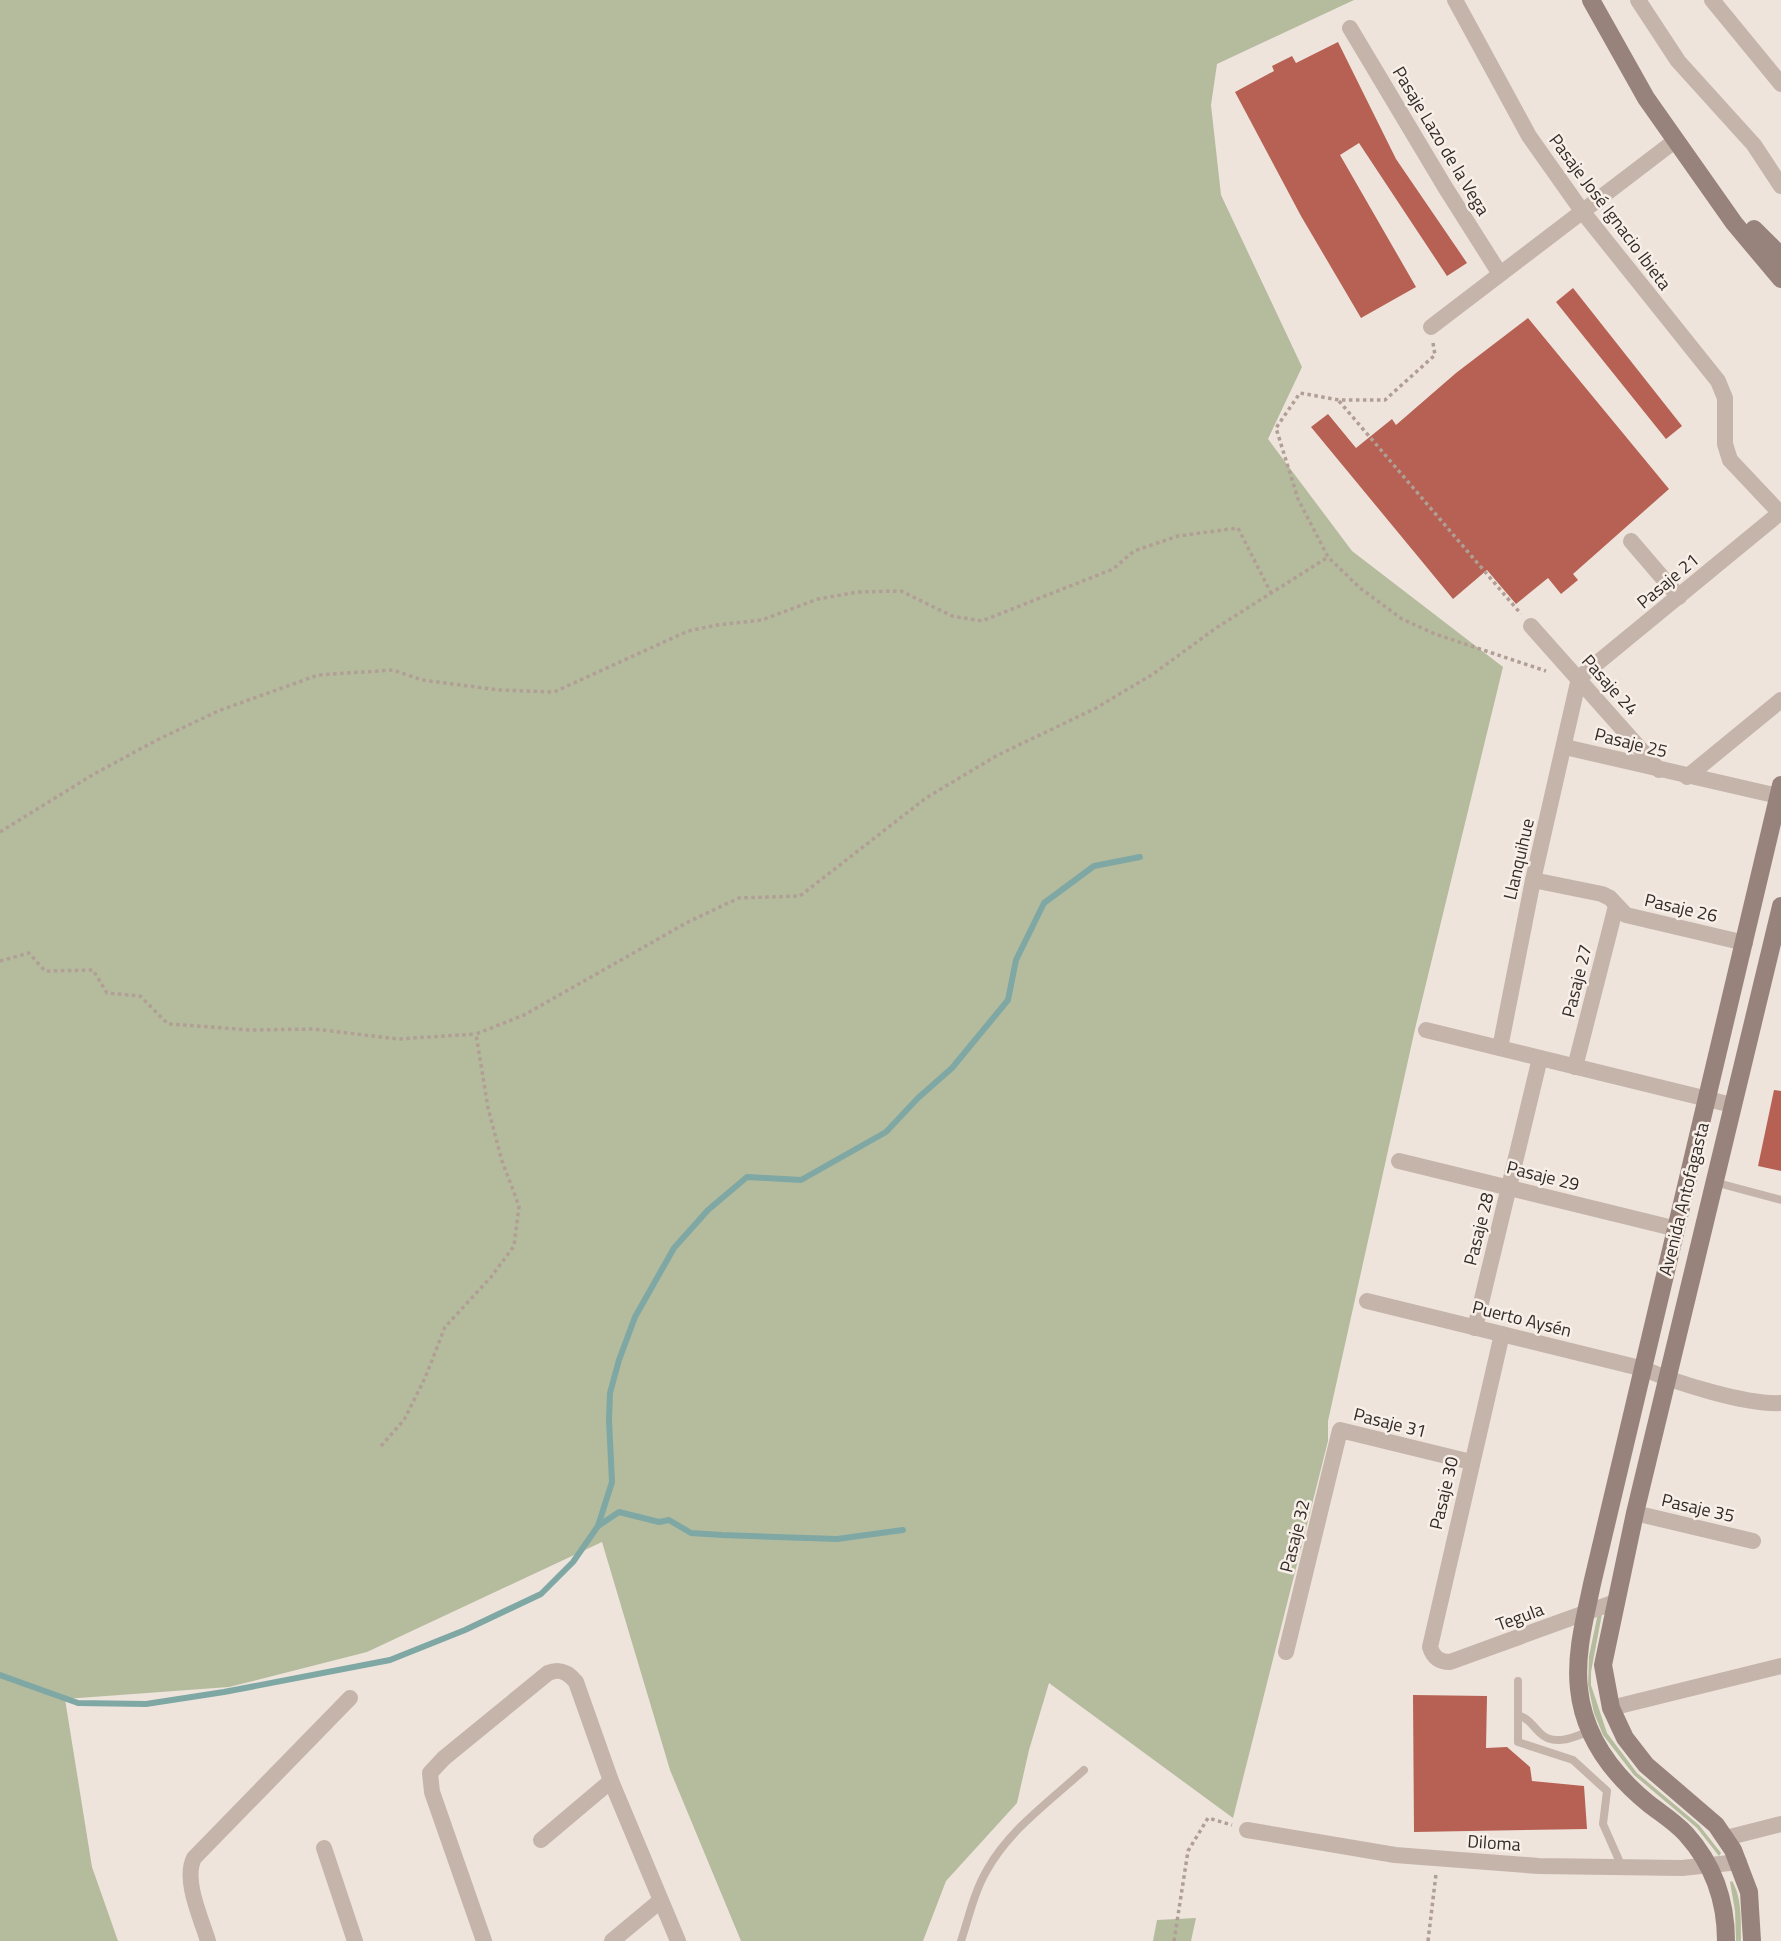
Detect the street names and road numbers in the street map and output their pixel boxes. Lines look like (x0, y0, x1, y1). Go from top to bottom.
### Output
street label: Pasaje Lazo de la Vega (1386, 61, 1497, 221)
street label: Pasaje José Ignacio Ibieta (1543, 128, 1678, 296)
street label: Pasaje 21 (1631, 546, 1705, 615)
street label: Pasaje 24 (1576, 648, 1645, 721)
street label: Pasaje 25 (1592, 720, 1670, 765)
street label: Llanquihue (1496, 816, 1541, 902)
street label: Pasaje 26 (1642, 886, 1720, 929)
street label: Pasaje 27 (1554, 942, 1599, 1020)
street label: Avenida Antofagasta (1651, 1119, 1716, 1278)
street label: Pasaje 29 (1504, 1153, 1582, 1198)
street label: Pasaje 28 (1456, 1190, 1501, 1268)
street label: Puerto Aysén (1470, 1293, 1575, 1344)
street label: Pasaje 31 (1351, 1400, 1429, 1445)
street label: Pasaje 30 (1422, 1454, 1465, 1532)
street label: Pasaje 35 (1659, 1486, 1737, 1529)
street label: Pasaje 32 (1272, 1497, 1317, 1575)
street label: Tegula (1492, 1595, 1547, 1638)
street label: Diloma (1467, 1827, 1522, 1858)

